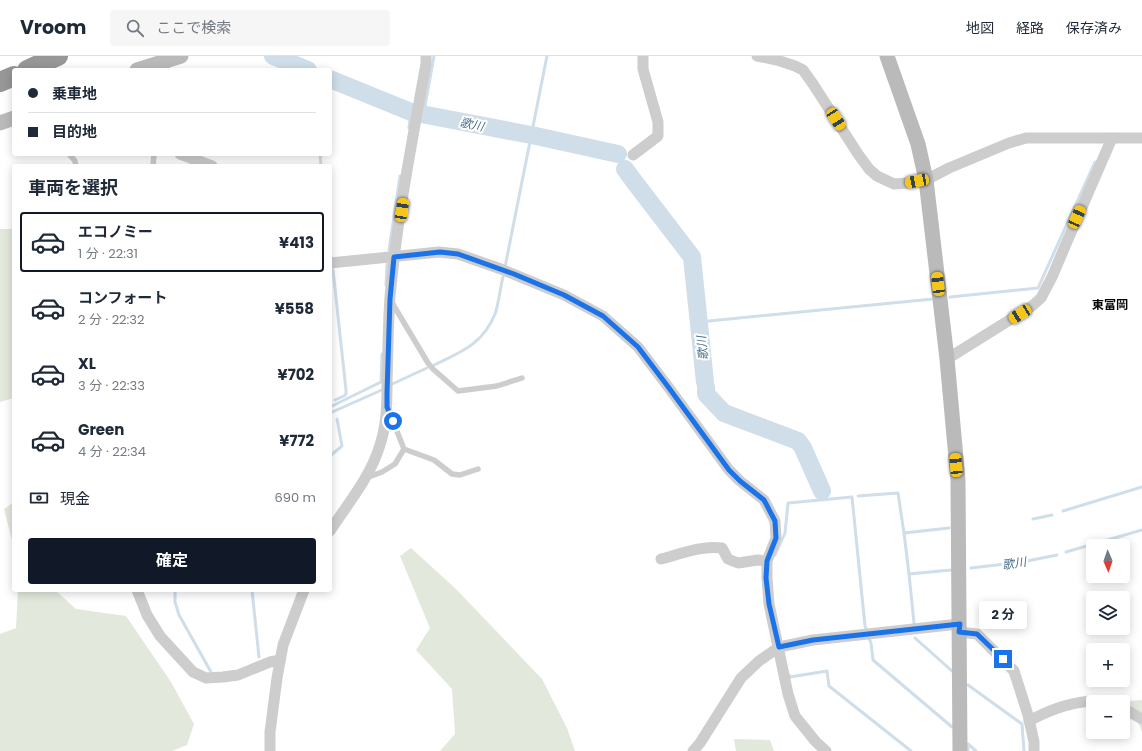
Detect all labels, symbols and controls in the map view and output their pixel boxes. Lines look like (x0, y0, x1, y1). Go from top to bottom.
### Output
search box (110, 10, 390, 46)
text: Vroom (20, 14, 86, 41)
icon: search (124, 17, 146, 39)
text: ここで検索 (156, 17, 231, 38)
text: 地図 (966, 18, 994, 38)
text: 経路 (1016, 18, 1044, 38)
text: 保存済み (1066, 18, 1122, 38)
text: 乗車地 (52, 83, 97, 104)
car (824, 106, 848, 132)
water label: 歌川 (458, 113, 487, 135)
text: 目的地 (52, 121, 97, 142)
car (904, 173, 930, 189)
text: 車両を選択 (28, 175, 118, 200)
car (394, 197, 410, 223)
car (1067, 204, 1087, 230)
text: エコノミー (78, 221, 153, 242)
icon: car (30, 224, 66, 260)
text: ¥413 (279, 232, 314, 253)
text: 1 分 · 22:31 (78, 244, 138, 263)
car (931, 271, 945, 297)
text: コンフォート (78, 287, 168, 308)
icon: car (30, 290, 66, 326)
district label: 東富岡 (1092, 296, 1128, 313)
text: ¥558 (275, 298, 314, 319)
car (1007, 303, 1033, 325)
text: 2 分 · 22:32 (78, 310, 145, 329)
water label: 歌川 (692, 333, 712, 361)
text: XL (78, 353, 96, 374)
icon: car (30, 356, 66, 392)
text: ¥702 (278, 364, 314, 385)
text: 3 分 · 22:33 (78, 376, 145, 395)
route start (384, 412, 402, 430)
text: Green (78, 419, 124, 440)
icon: car (30, 422, 66, 458)
text: ¥772 (279, 430, 314, 451)
text: 4 分 · 22:34 (78, 442, 146, 461)
car (949, 453, 963, 477)
icon: cash (28, 487, 50, 509)
text: 現金 (60, 488, 90, 509)
text: 690 m (275, 488, 316, 507)
button: 確定 (28, 538, 316, 584)
north arrow (1086, 539, 1130, 583)
map controls (1086, 539, 1130, 739)
water label: 歌川 (1001, 553, 1029, 573)
button: layers (1086, 591, 1130, 635)
callout: 2 分 (979, 601, 1027, 629)
text: 2 分 (991, 605, 1015, 624)
button: + (1086, 643, 1130, 687)
route end (994, 650, 1012, 668)
button: − (1086, 695, 1130, 739)

